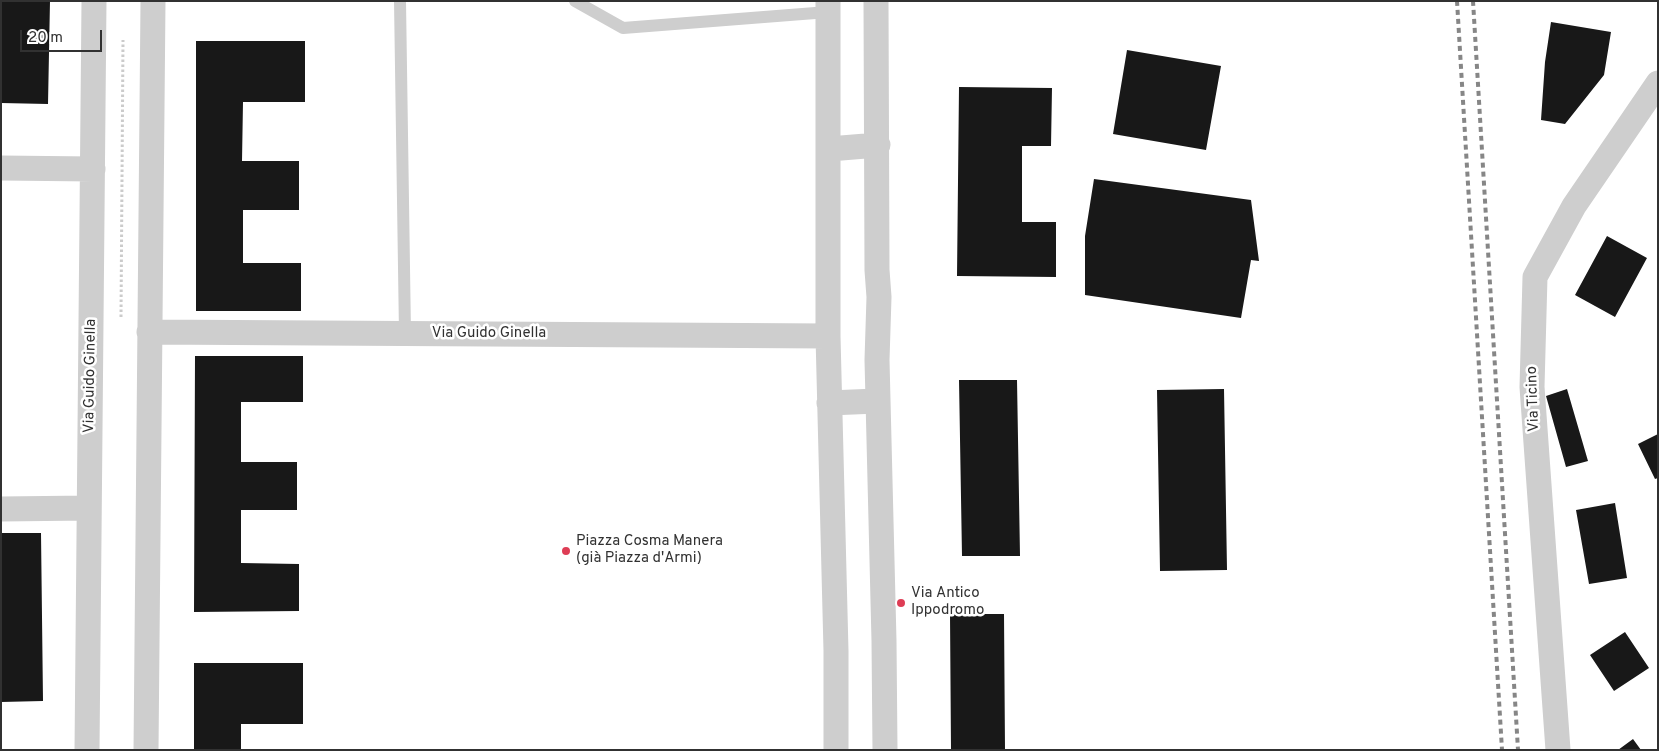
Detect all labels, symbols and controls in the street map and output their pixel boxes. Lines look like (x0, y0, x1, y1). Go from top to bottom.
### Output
scale bar (22, 20, 105, 52)
text: 20 m (28, 29, 63, 48)
street label: Via Guido Ginella (81, 319, 101, 433)
street label: Via Guido Ginella (432, 325, 546, 343)
street label: Via Ticino (1524, 366, 1544, 432)
place label: Piazza Cosma Manera (già Piazza d'Armi) (576, 533, 723, 568)
marker: Piazza Cosma Manera (già Piazza d'Armi) (560, 545, 572, 557)
place label: Via Antico Ippodromo (911, 585, 984, 620)
marker: Via Antico Ippodromo (895, 597, 907, 609)

